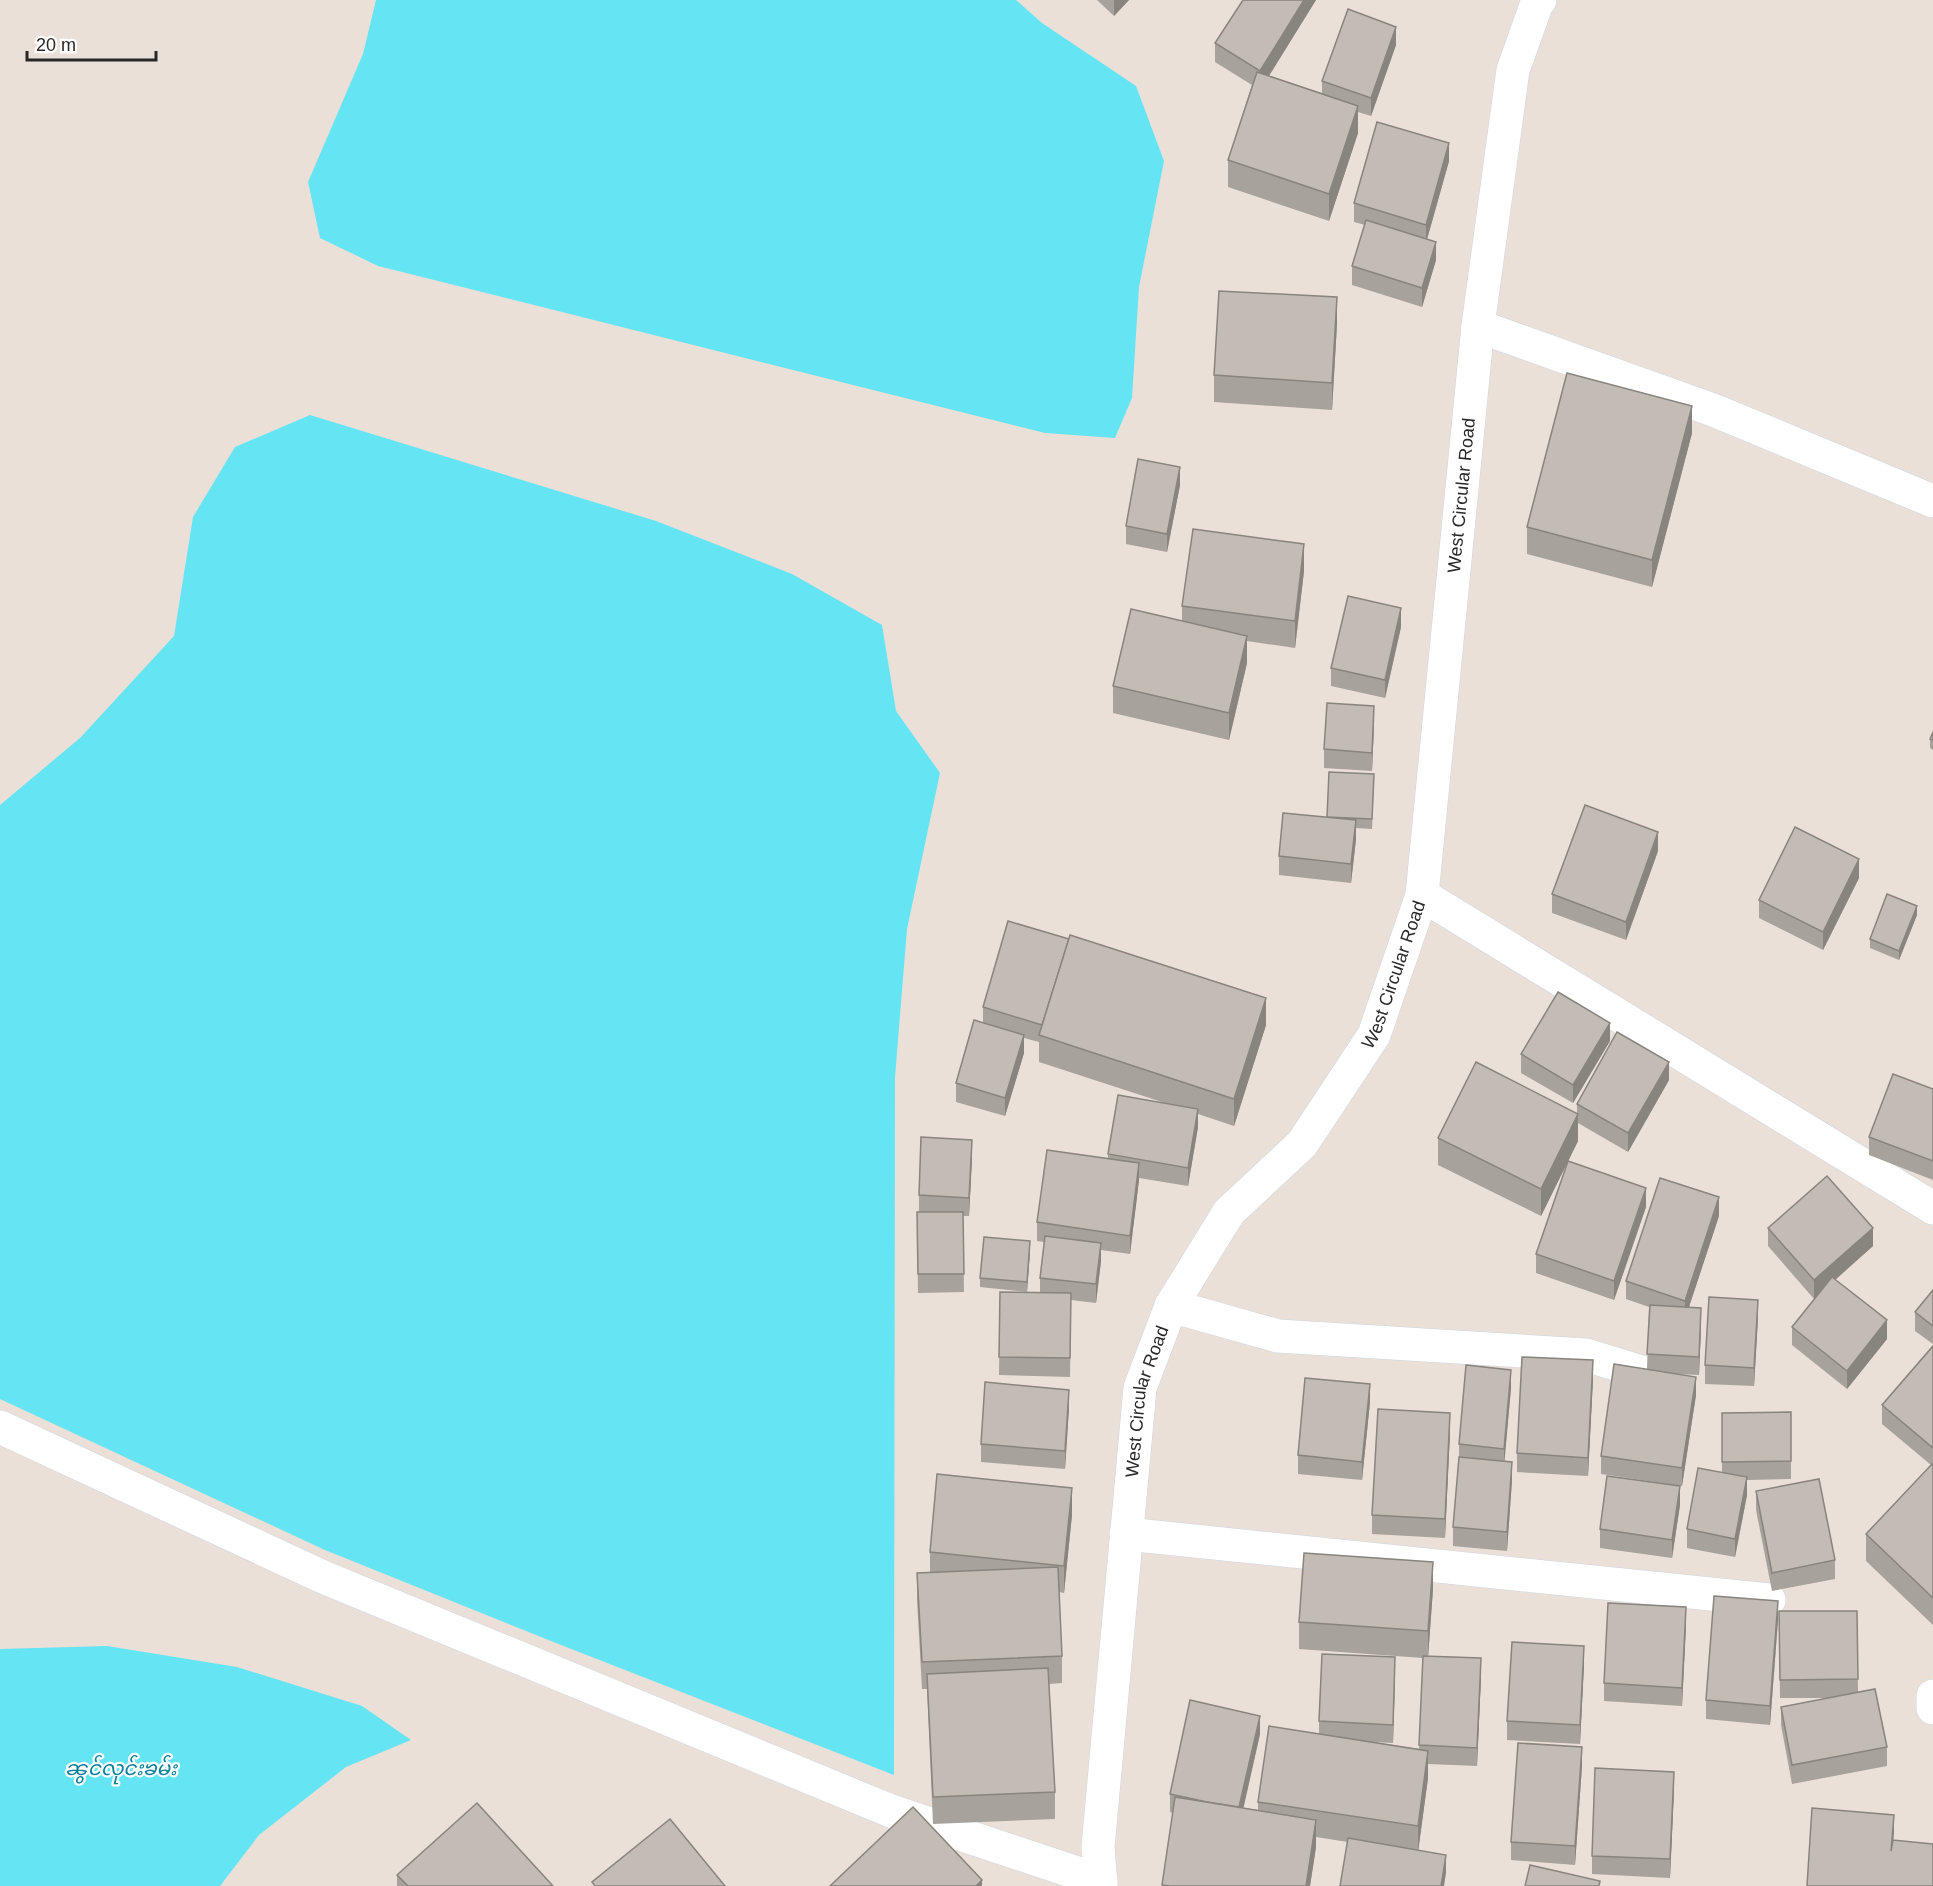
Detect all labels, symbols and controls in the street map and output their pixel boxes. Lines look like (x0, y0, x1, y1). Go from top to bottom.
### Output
scale bar (27, 24, 156, 62)
text: 20 m (36, 35, 76, 55)
street label: West Circular Road (1444, 417, 1479, 574)
street label: West Circular Road (1358, 898, 1429, 1053)
street label: West Circular Road (1122, 1323, 1173, 1478)
water label: ၼွင်လုင်းၶမ်း (65, 1754, 178, 1785)

